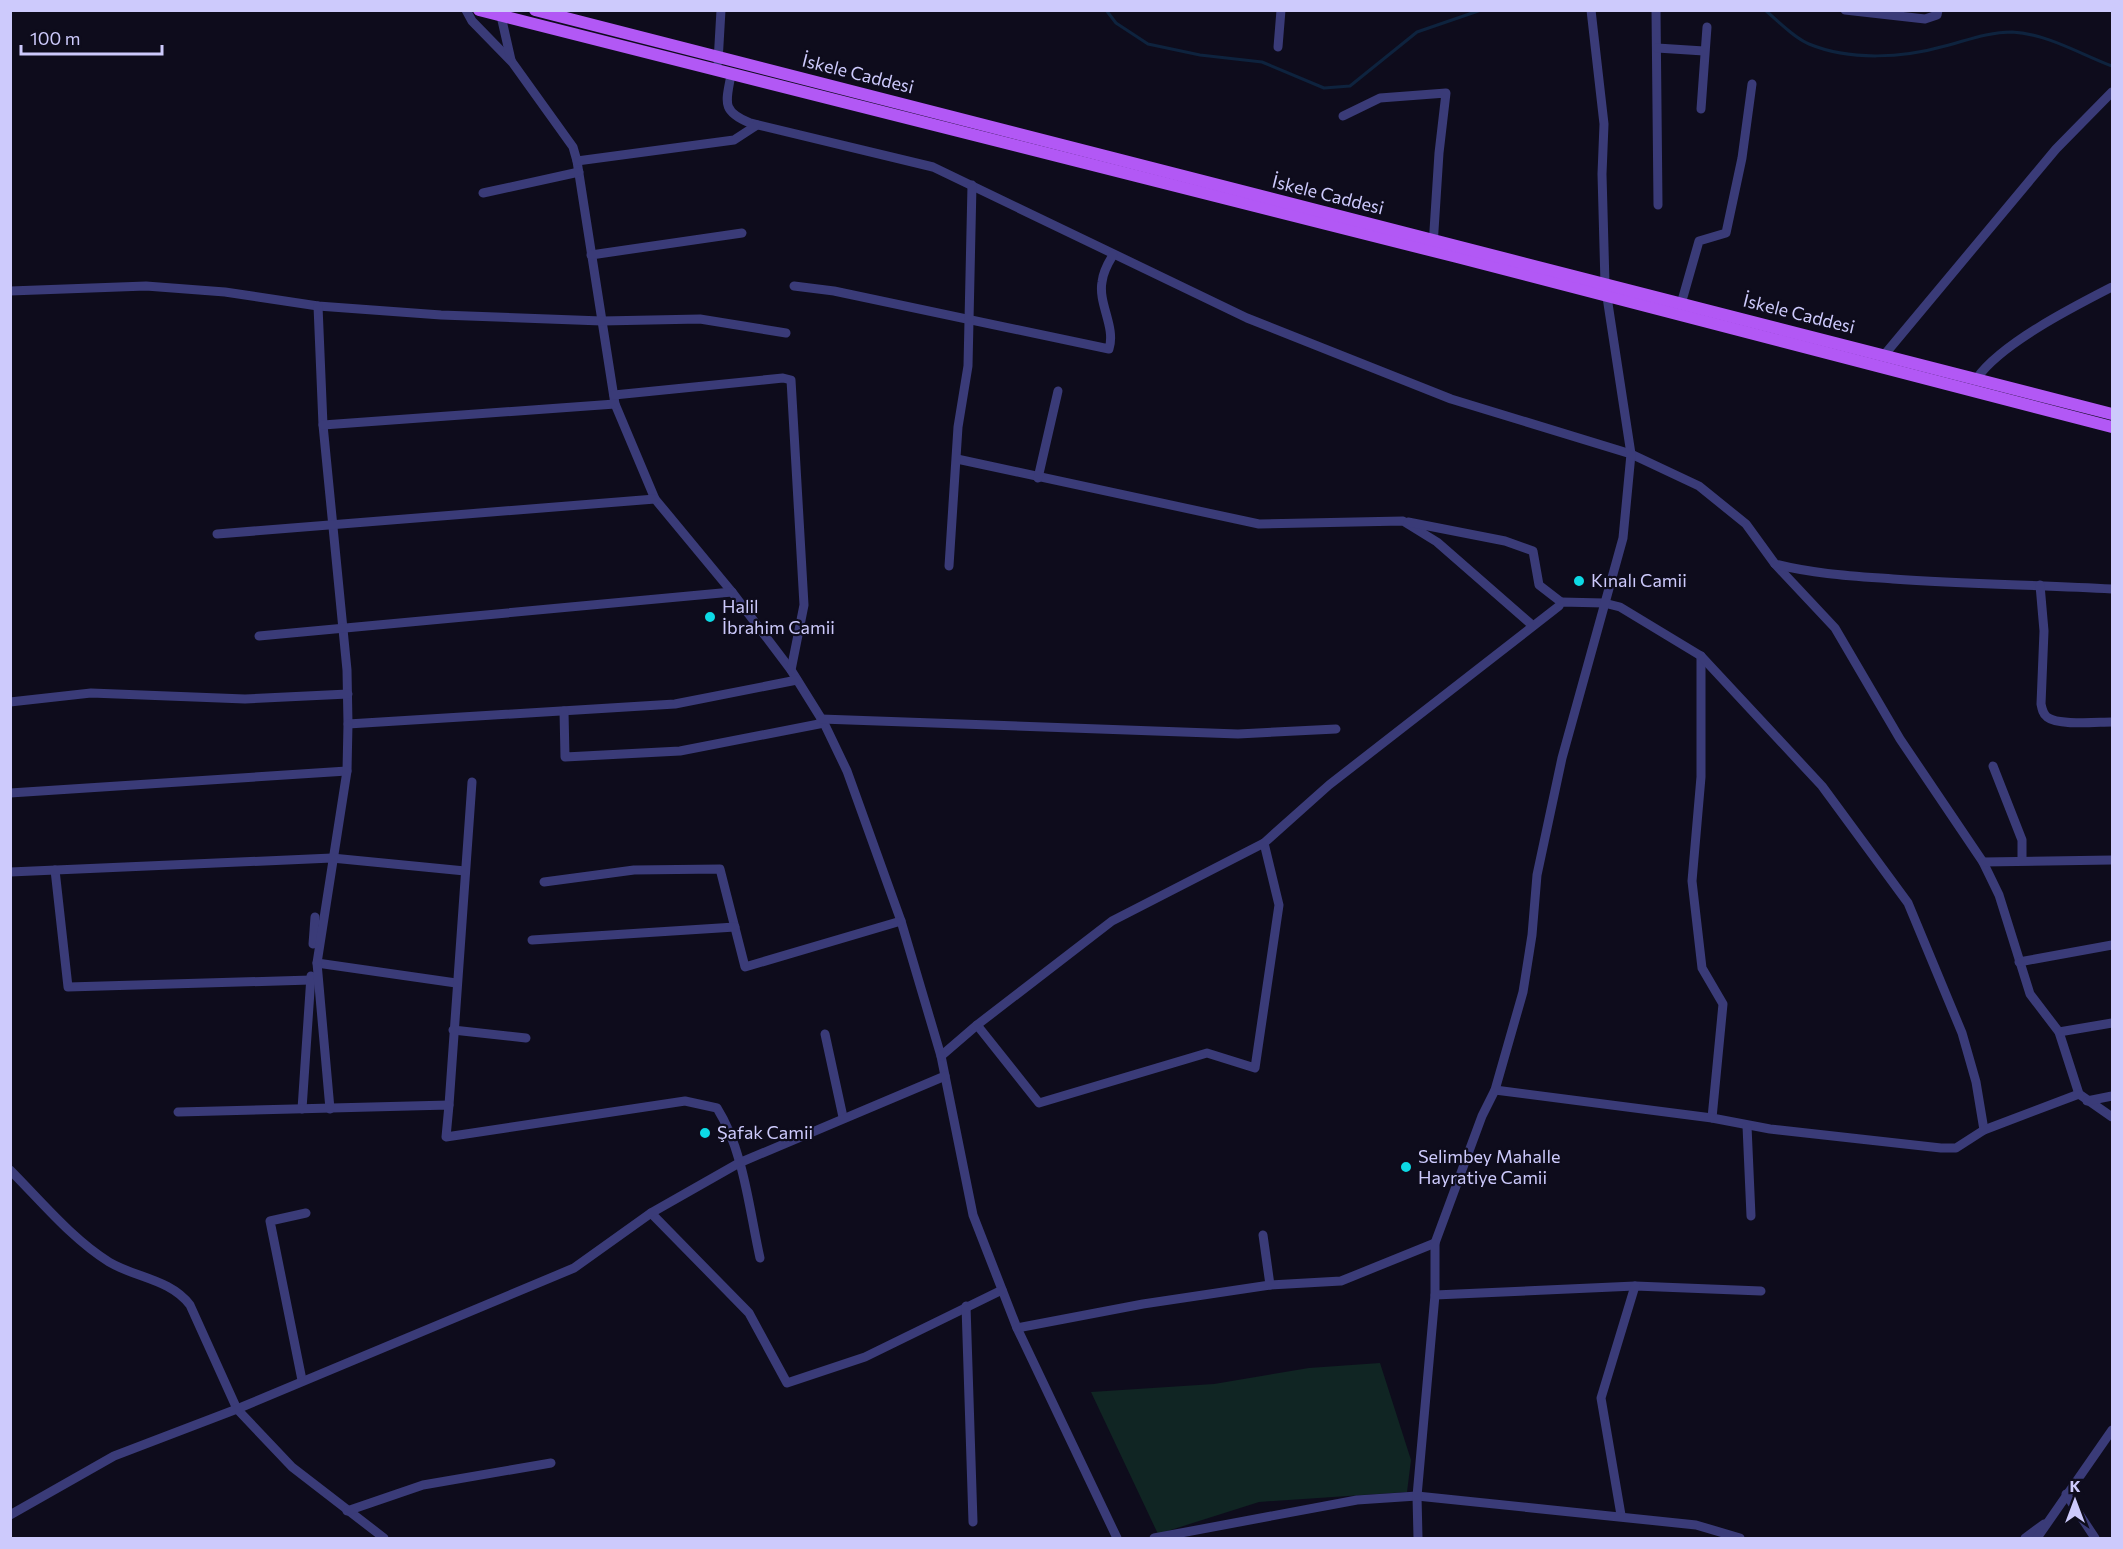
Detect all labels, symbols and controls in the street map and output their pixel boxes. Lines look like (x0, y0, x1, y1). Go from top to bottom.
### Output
scale bar (21, 18, 162, 56)
text: 100 m (30, 27, 80, 49)
street label: İskele Caddesi (800, 49, 916, 98)
street label: İskele Caddesi (1270, 170, 1386, 219)
street label: İskele Caddesi (1741, 289, 1857, 338)
place label: Kınalı Camii (1591, 569, 1687, 591)
marker: Kınalı Camii (1572, 574, 1586, 588)
place label: Halil İbrahim Camii (722, 595, 835, 638)
marker: Halil İbrahim Camii (703, 610, 717, 624)
place label: Şafak Camii (717, 1121, 813, 1143)
marker: Şafak Camii (698, 1126, 712, 1140)
place label: Selimbey Mahalle Hayratiye Camii (1418, 1145, 1560, 1188)
marker: Selimbey Mahalle Hayratiye Camii (1399, 1160, 1413, 1174)
north arrow (2045, 1471, 2105, 1531)
text: K (2069, 1476, 2081, 1495)

